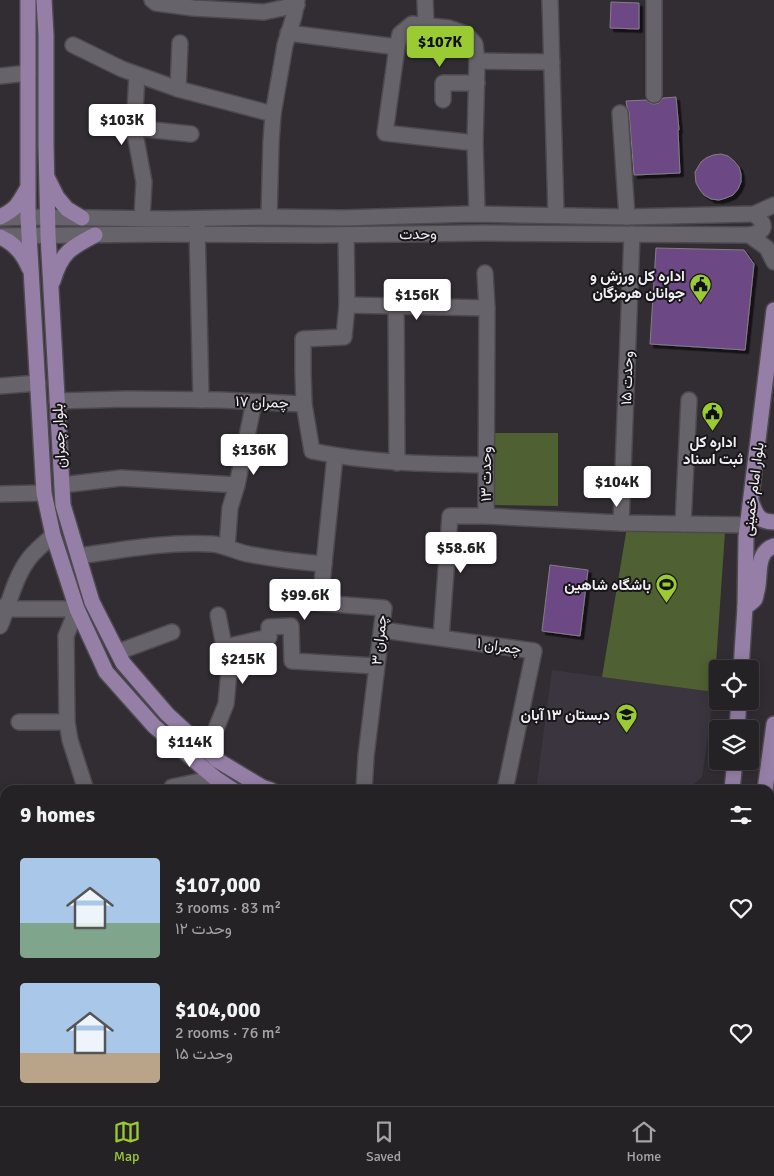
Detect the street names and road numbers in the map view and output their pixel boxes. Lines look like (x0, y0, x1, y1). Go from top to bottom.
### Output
street label: وحدت (399, 225, 437, 243)
street label: وحدت ۱۵ (617, 351, 637, 405)
street label: چمران ۱۷ (235, 392, 289, 413)
street label: بلوار چمران (48, 403, 71, 469)
street label: بلوار امام خمینی (738, 441, 769, 537)
street label: وحدت ۱۳ (477, 446, 495, 502)
street label: چمران ۳ (367, 614, 392, 666)
street label: چمران ۱ (475, 634, 522, 659)

